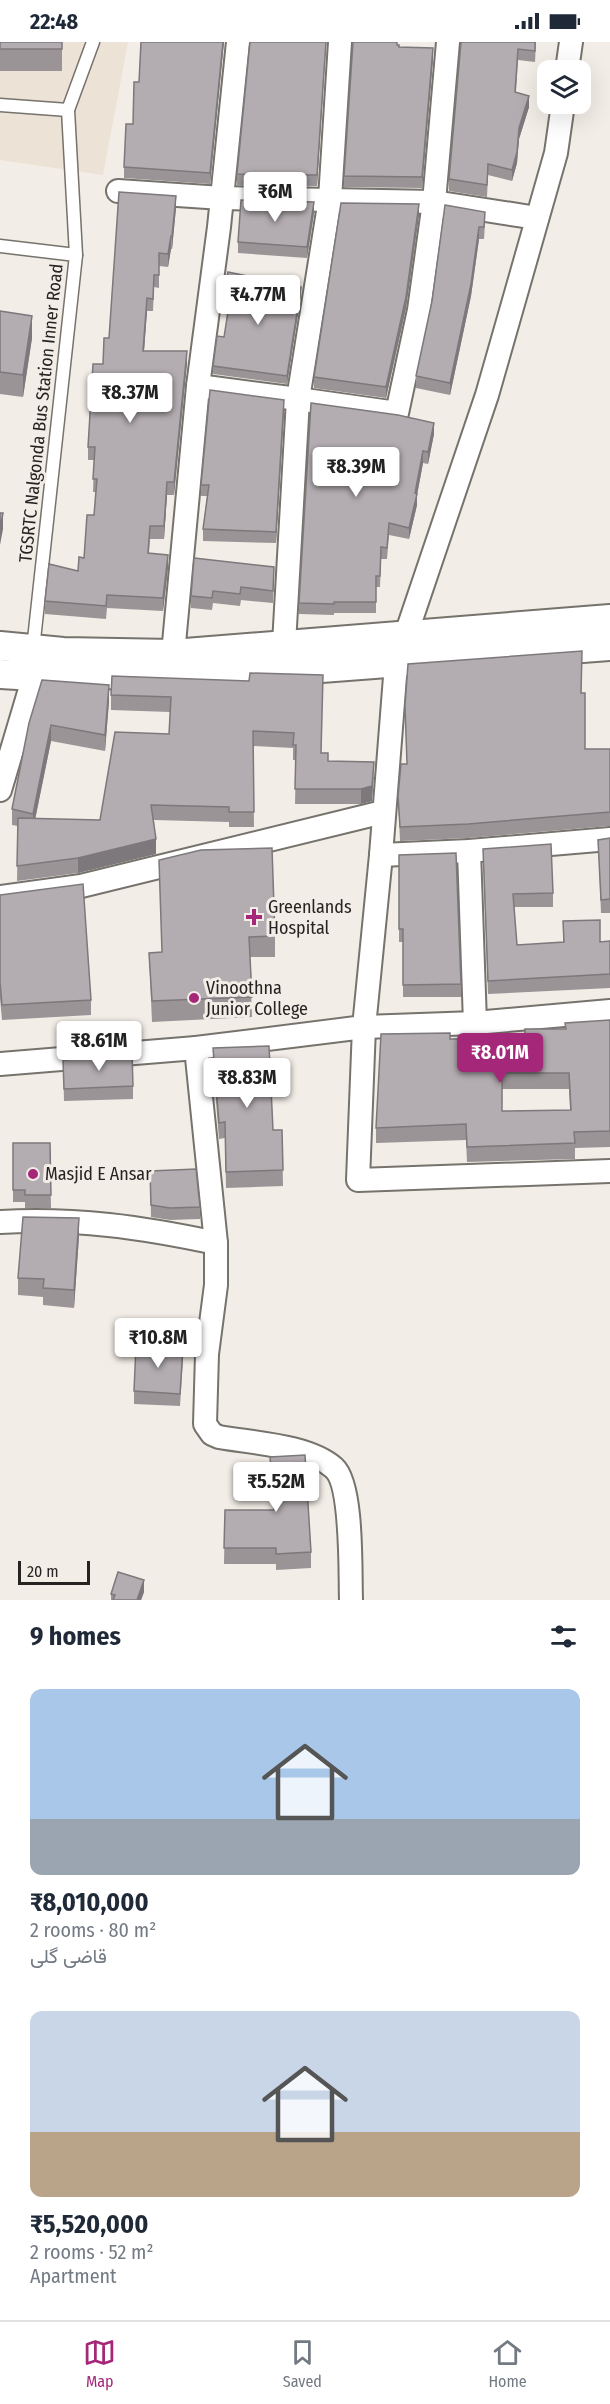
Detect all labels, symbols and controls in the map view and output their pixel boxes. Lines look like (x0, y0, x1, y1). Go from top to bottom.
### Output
text: 22:48 (30, 8, 78, 35)
map controls (537, 60, 591, 114)
button: layers (537, 60, 591, 114)
pin: ₹6M (246, 172, 304, 223)
text: ₹6M (258, 179, 292, 203)
street label: TGSRTC Nalgonda Bus Station Inner Road (14, 263, 68, 563)
pin: ₹4.77M (209, 275, 307, 326)
text: ₹4.77M (230, 282, 286, 306)
pin: ₹8.37M (81, 373, 179, 424)
text: ₹8.37M (101, 380, 159, 404)
pin: ₹8.39M (307, 447, 405, 498)
text: ₹8.39M (326, 454, 386, 478)
place label: Greenlands Hospital (268, 896, 352, 939)
marker: Greenlands Hospital (245, 908, 263, 926)
place label: Vinoothna Junior College (206, 977, 308, 1020)
marker: Vinoothna Junior College (187, 991, 201, 1005)
pin: ₹8.61M (50, 1021, 148, 1072)
text: ₹8.61M (71, 1028, 127, 1052)
pin: ₹8.01M (451, 1033, 549, 1084)
text: ₹8.01M (471, 1040, 529, 1064)
pin: ₹8.83M (198, 1058, 296, 1109)
text: ₹8.83M (217, 1065, 277, 1089)
place label: Masjid E Ansar (45, 1163, 152, 1185)
marker: Masjid E Ansar (26, 1167, 40, 1181)
pin: ₹10.8M (109, 1318, 207, 1369)
text: ₹10.8M (129, 1325, 187, 1349)
pin: ₹5.52M (227, 1462, 325, 1513)
text: ₹5.52M (247, 1469, 305, 1493)
scale bar (18, 1558, 90, 1586)
text: 20 m (27, 1562, 58, 1581)
icon: filters (547, 1620, 580, 1653)
text: 9 homes (30, 1621, 121, 1652)
icon: home (251, 1728, 359, 1836)
text: ₹8,010,000 (30, 1887, 149, 1918)
text: 2 rooms · 80 m² (30, 1918, 156, 1942)
text: قاضی گلی (30, 1944, 107, 1968)
icon: home (251, 2050, 359, 2158)
text: ₹5,520,000 (30, 2209, 148, 2240)
text: 2 rooms · 52 m² (30, 2240, 154, 2264)
text: Apartment (30, 2264, 117, 2288)
tab: Map (83, 2336, 116, 2391)
tab: Saved (283, 2336, 322, 2391)
tab: Home (488, 2336, 527, 2391)

